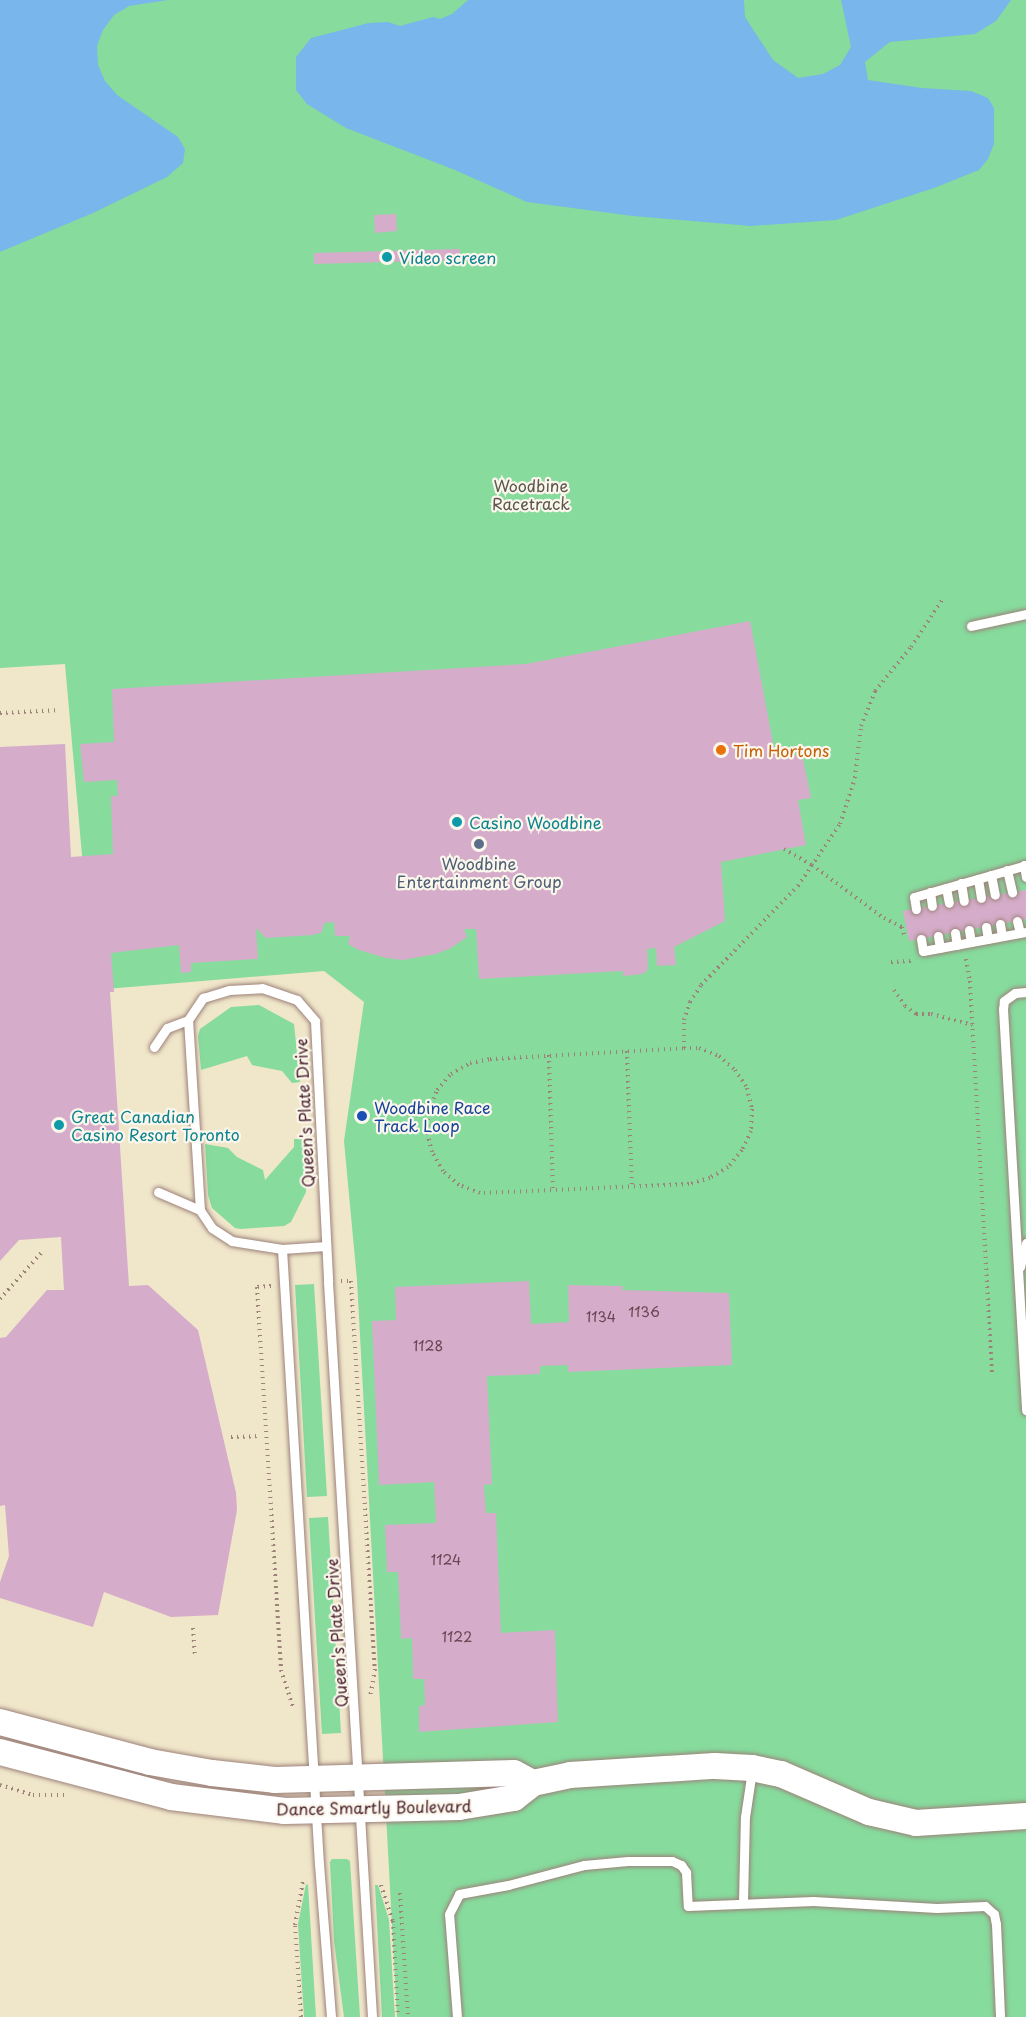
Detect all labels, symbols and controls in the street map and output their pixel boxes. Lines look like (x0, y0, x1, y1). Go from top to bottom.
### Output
place label: Video screen (399, 247, 497, 267)
marker: Video screen (380, 250, 394, 264)
park label: Woodbine Racetrack (492, 475, 570, 513)
place label: Tim Hortons (733, 740, 829, 760)
marker: Tim Hortons (714, 743, 728, 757)
place label: Casino Woodbine (469, 812, 602, 832)
marker: Casino Woodbine (450, 815, 464, 829)
marker: Woodbine Entertainment Group (472, 837, 486, 851)
place label: Woodbine Entertainment Group (397, 853, 561, 891)
street label: Queen's Plate Drive (290, 1037, 318, 1189)
place label: Woodbine Race Track Loop (374, 1097, 491, 1135)
place label: Great Canadian Casino Resort Toronto (71, 1106, 241, 1144)
marker: Woodbine Race Track Loop (355, 1109, 369, 1123)
marker: Great Canadian Casino Resort Toronto (52, 1118, 66, 1132)
house number: 1136 (628, 1304, 660, 1320)
house number: 1134 (586, 1309, 616, 1325)
house number: 1128 (413, 1338, 443, 1354)
house number: 1124 (431, 1552, 461, 1568)
street label: Queen's Plate Drive (321, 1557, 351, 1709)
house number: 1122 (442, 1629, 472, 1645)
street label: Dance Smartly Boulevard (275, 1796, 473, 1818)

